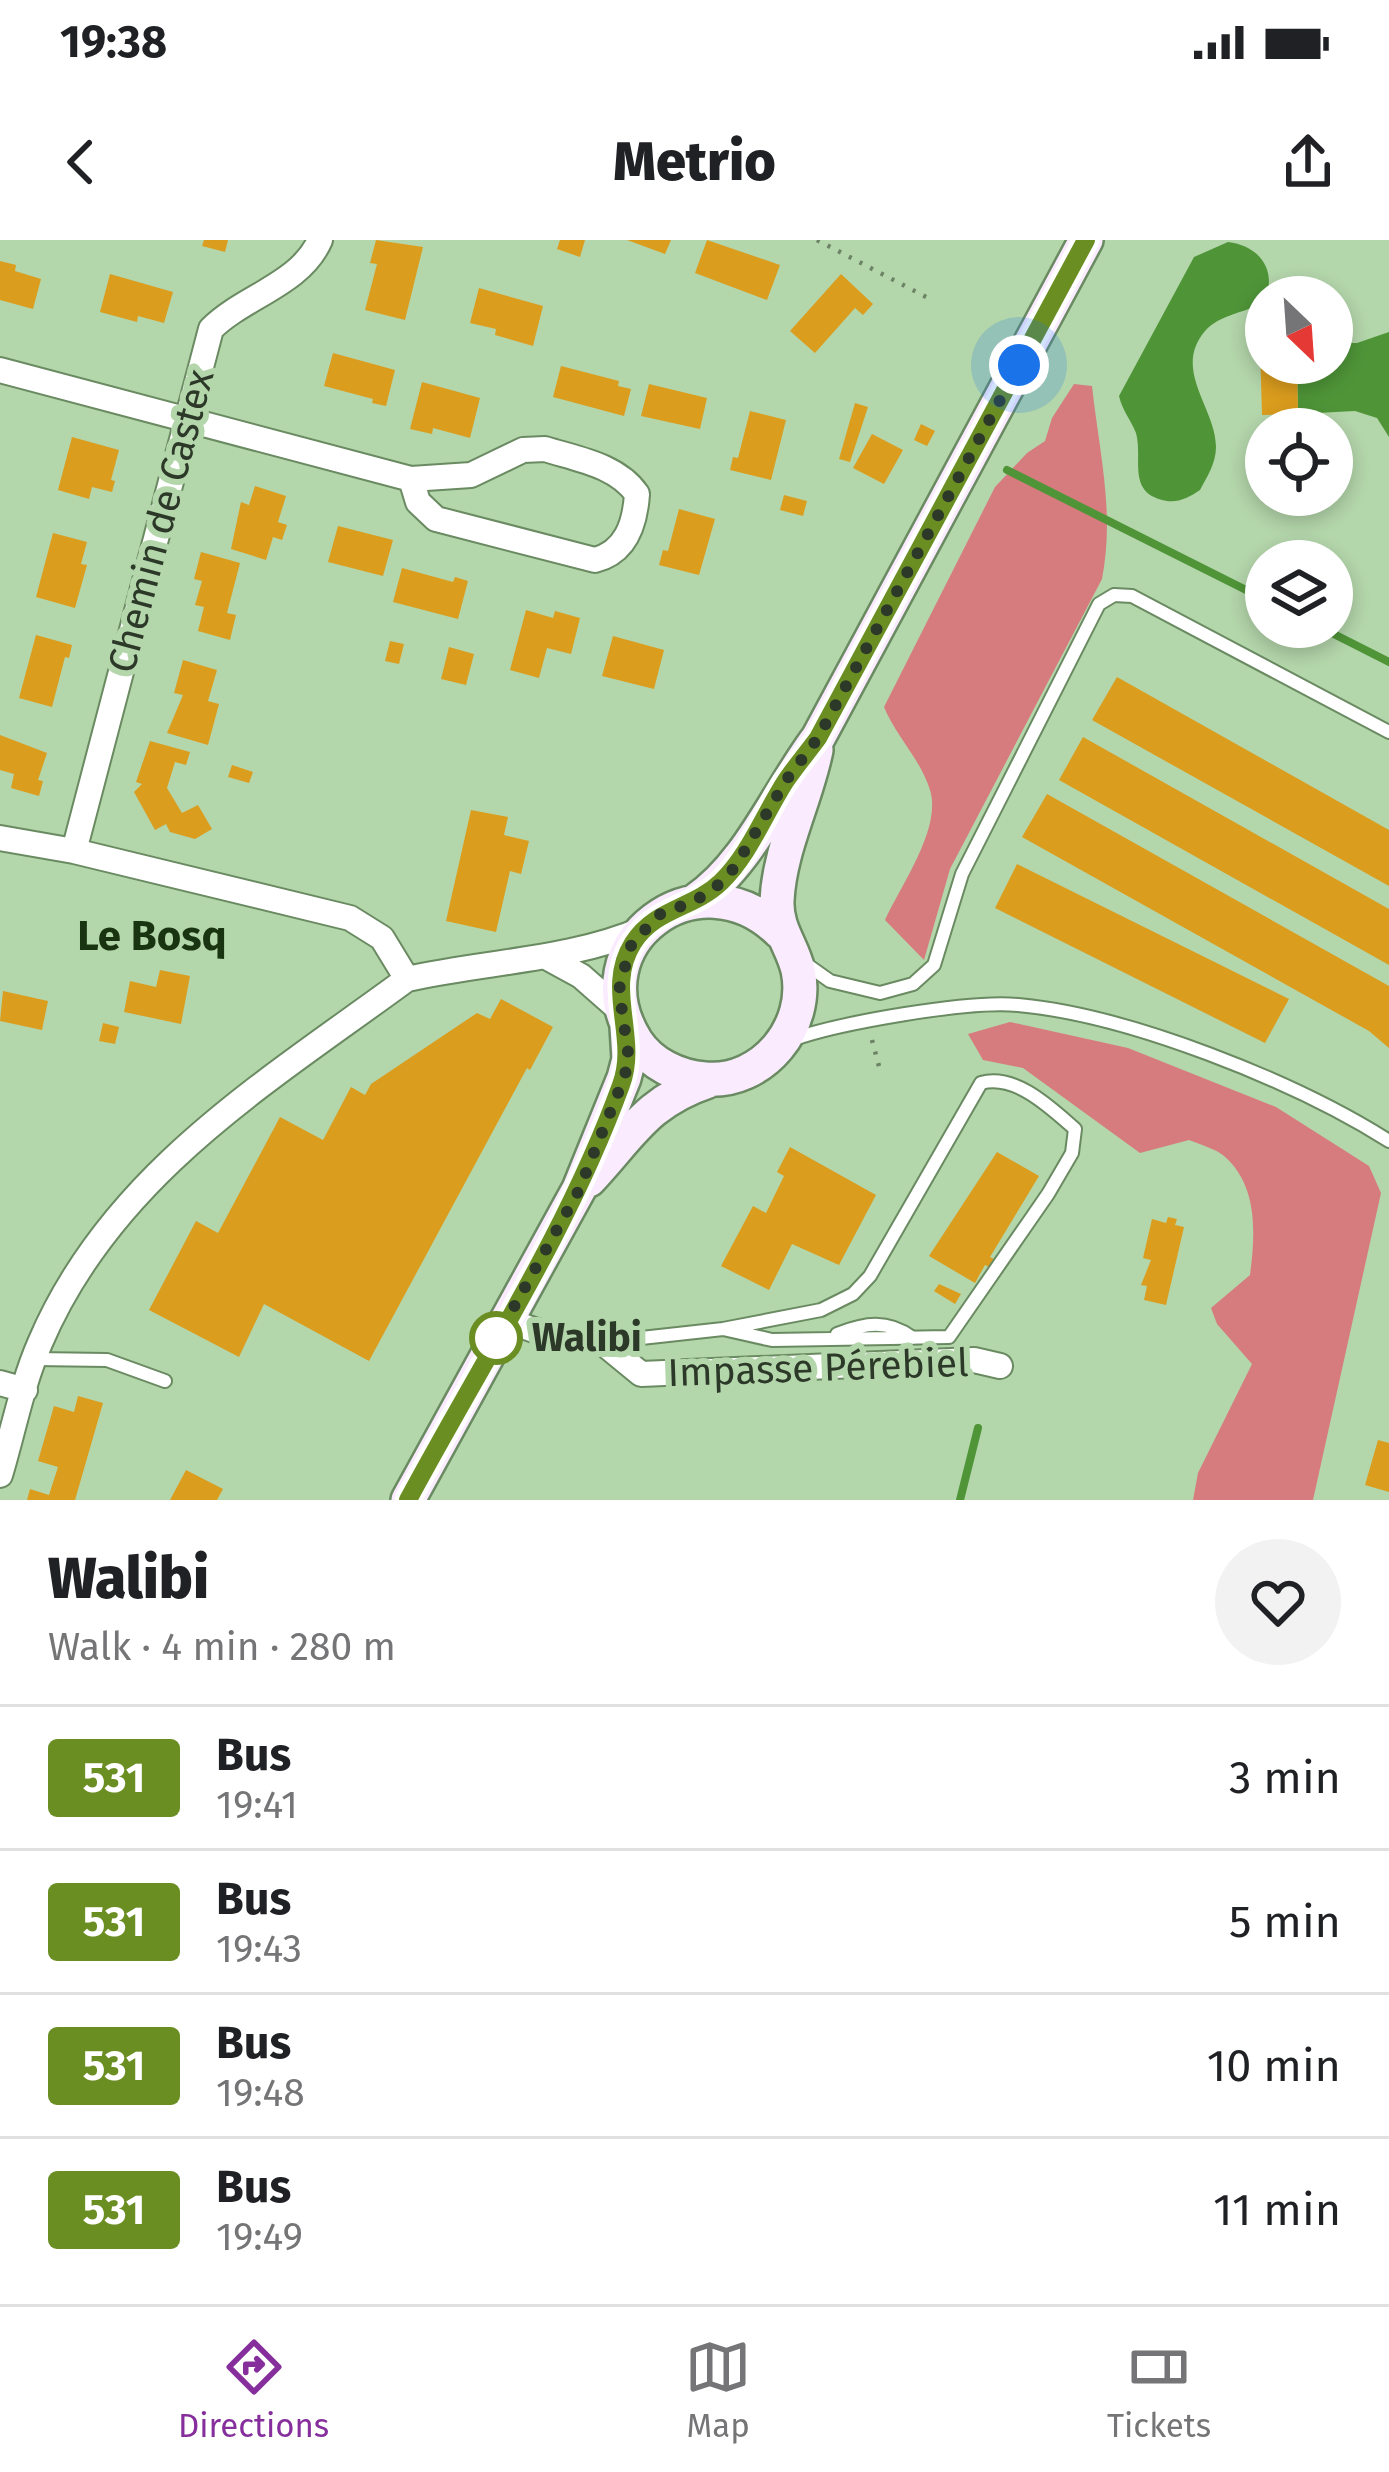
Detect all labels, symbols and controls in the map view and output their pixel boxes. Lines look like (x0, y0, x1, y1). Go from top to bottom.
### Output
text: 19:38 (60, 15, 167, 69)
icon: back (48, 129, 114, 195)
icon: share (1275, 129, 1341, 195)
text: Metrio (613, 130, 776, 194)
north arrow (1245, 276, 1353, 384)
map controls (1245, 276, 1353, 648)
your location (989, 335, 1049, 395)
street label: Chemin de Castex (98, 364, 224, 678)
button: locate (1245, 408, 1353, 516)
button: layers (1245, 540, 1353, 648)
district label: Le Bosq (77, 911, 227, 961)
marker: Walibi (471, 1313, 521, 1363)
place label: Walibi (532, 1315, 642, 1361)
street label: Impasse Pérebiel (667, 1340, 969, 1396)
button: heart (1215, 1539, 1341, 1665)
text: Walibi (48, 1545, 209, 1613)
text: Walk · 4 min · 280 m (48, 1624, 396, 1670)
text: Bus (216, 1728, 291, 1782)
text: 3 min (1229, 1751, 1341, 1805)
text: 531 (83, 1753, 145, 1803)
text: 19:41 (216, 1782, 298, 1828)
text: Bus (216, 1872, 291, 1926)
text: 5 min (1229, 1895, 1341, 1949)
text: 531 (83, 1897, 145, 1947)
text: 19:43 (216, 1926, 302, 1972)
text: Bus (216, 2016, 291, 2070)
text: 10 min (1207, 2039, 1341, 2093)
text: 531 (83, 2041, 145, 2091)
text: 19:48 (216, 2070, 305, 2116)
text: Bus (216, 2160, 291, 2214)
text: 11 min (1213, 2183, 1341, 2237)
text: 531 (83, 2185, 145, 2235)
text: 19:49 (216, 2214, 303, 2260)
tab: Directions (178, 2334, 329, 2446)
tab: Map (685, 2334, 751, 2446)
tab: Tickets (1107, 2334, 1211, 2446)

